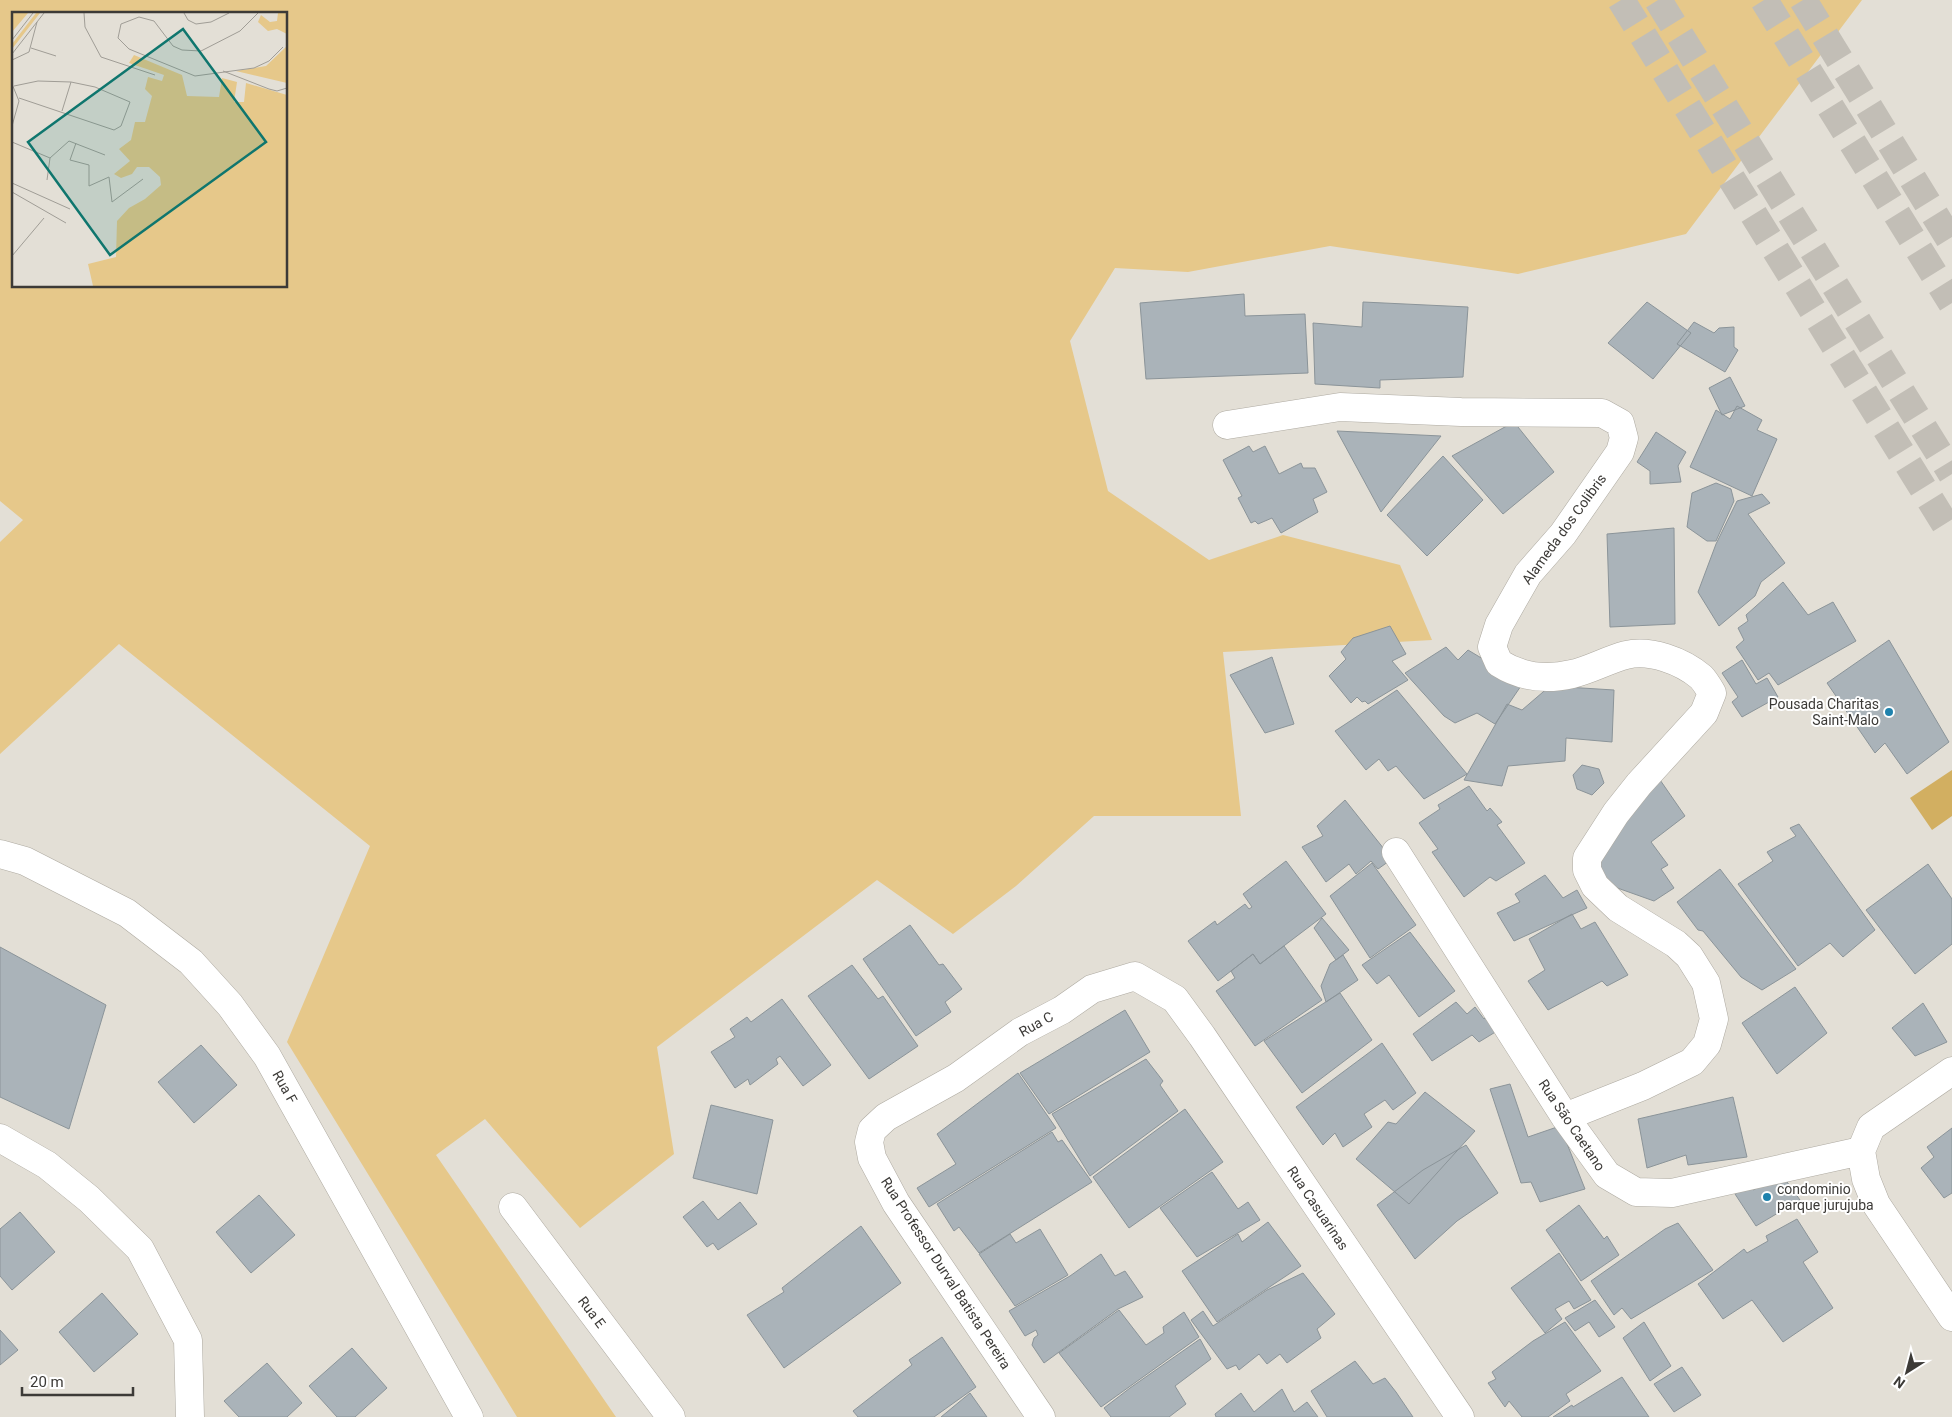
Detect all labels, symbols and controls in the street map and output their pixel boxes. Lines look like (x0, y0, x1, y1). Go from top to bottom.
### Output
inset map (12, 12, 288, 288)
street label: Alameda dos Colibris (1519, 471, 1609, 587)
place label: Pousada Charitas Saint-Malo (1769, 696, 1879, 728)
marker: Pousada Charitas Saint-Malo (1883, 706, 1895, 718)
street label: Rua C (1016, 1008, 1056, 1040)
street label: Rua F (269, 1068, 301, 1106)
street label: Rua São Caetano (1535, 1076, 1609, 1174)
street label: Rua Casuarinas (1284, 1163, 1352, 1253)
street label: Rua Professor Durval Batista Pereira (878, 1174, 1014, 1372)
place label: condominio parque jurujuba (1777, 1181, 1874, 1213)
marker: condominio parque jurujuba (1761, 1191, 1773, 1203)
street label: Rua E (575, 1293, 609, 1331)
north arrow (1882, 1347, 1932, 1397)
scale bar (22, 1364, 134, 1396)
text: 20 m (30, 1373, 64, 1391)
text: N (1891, 1373, 1908, 1392)

